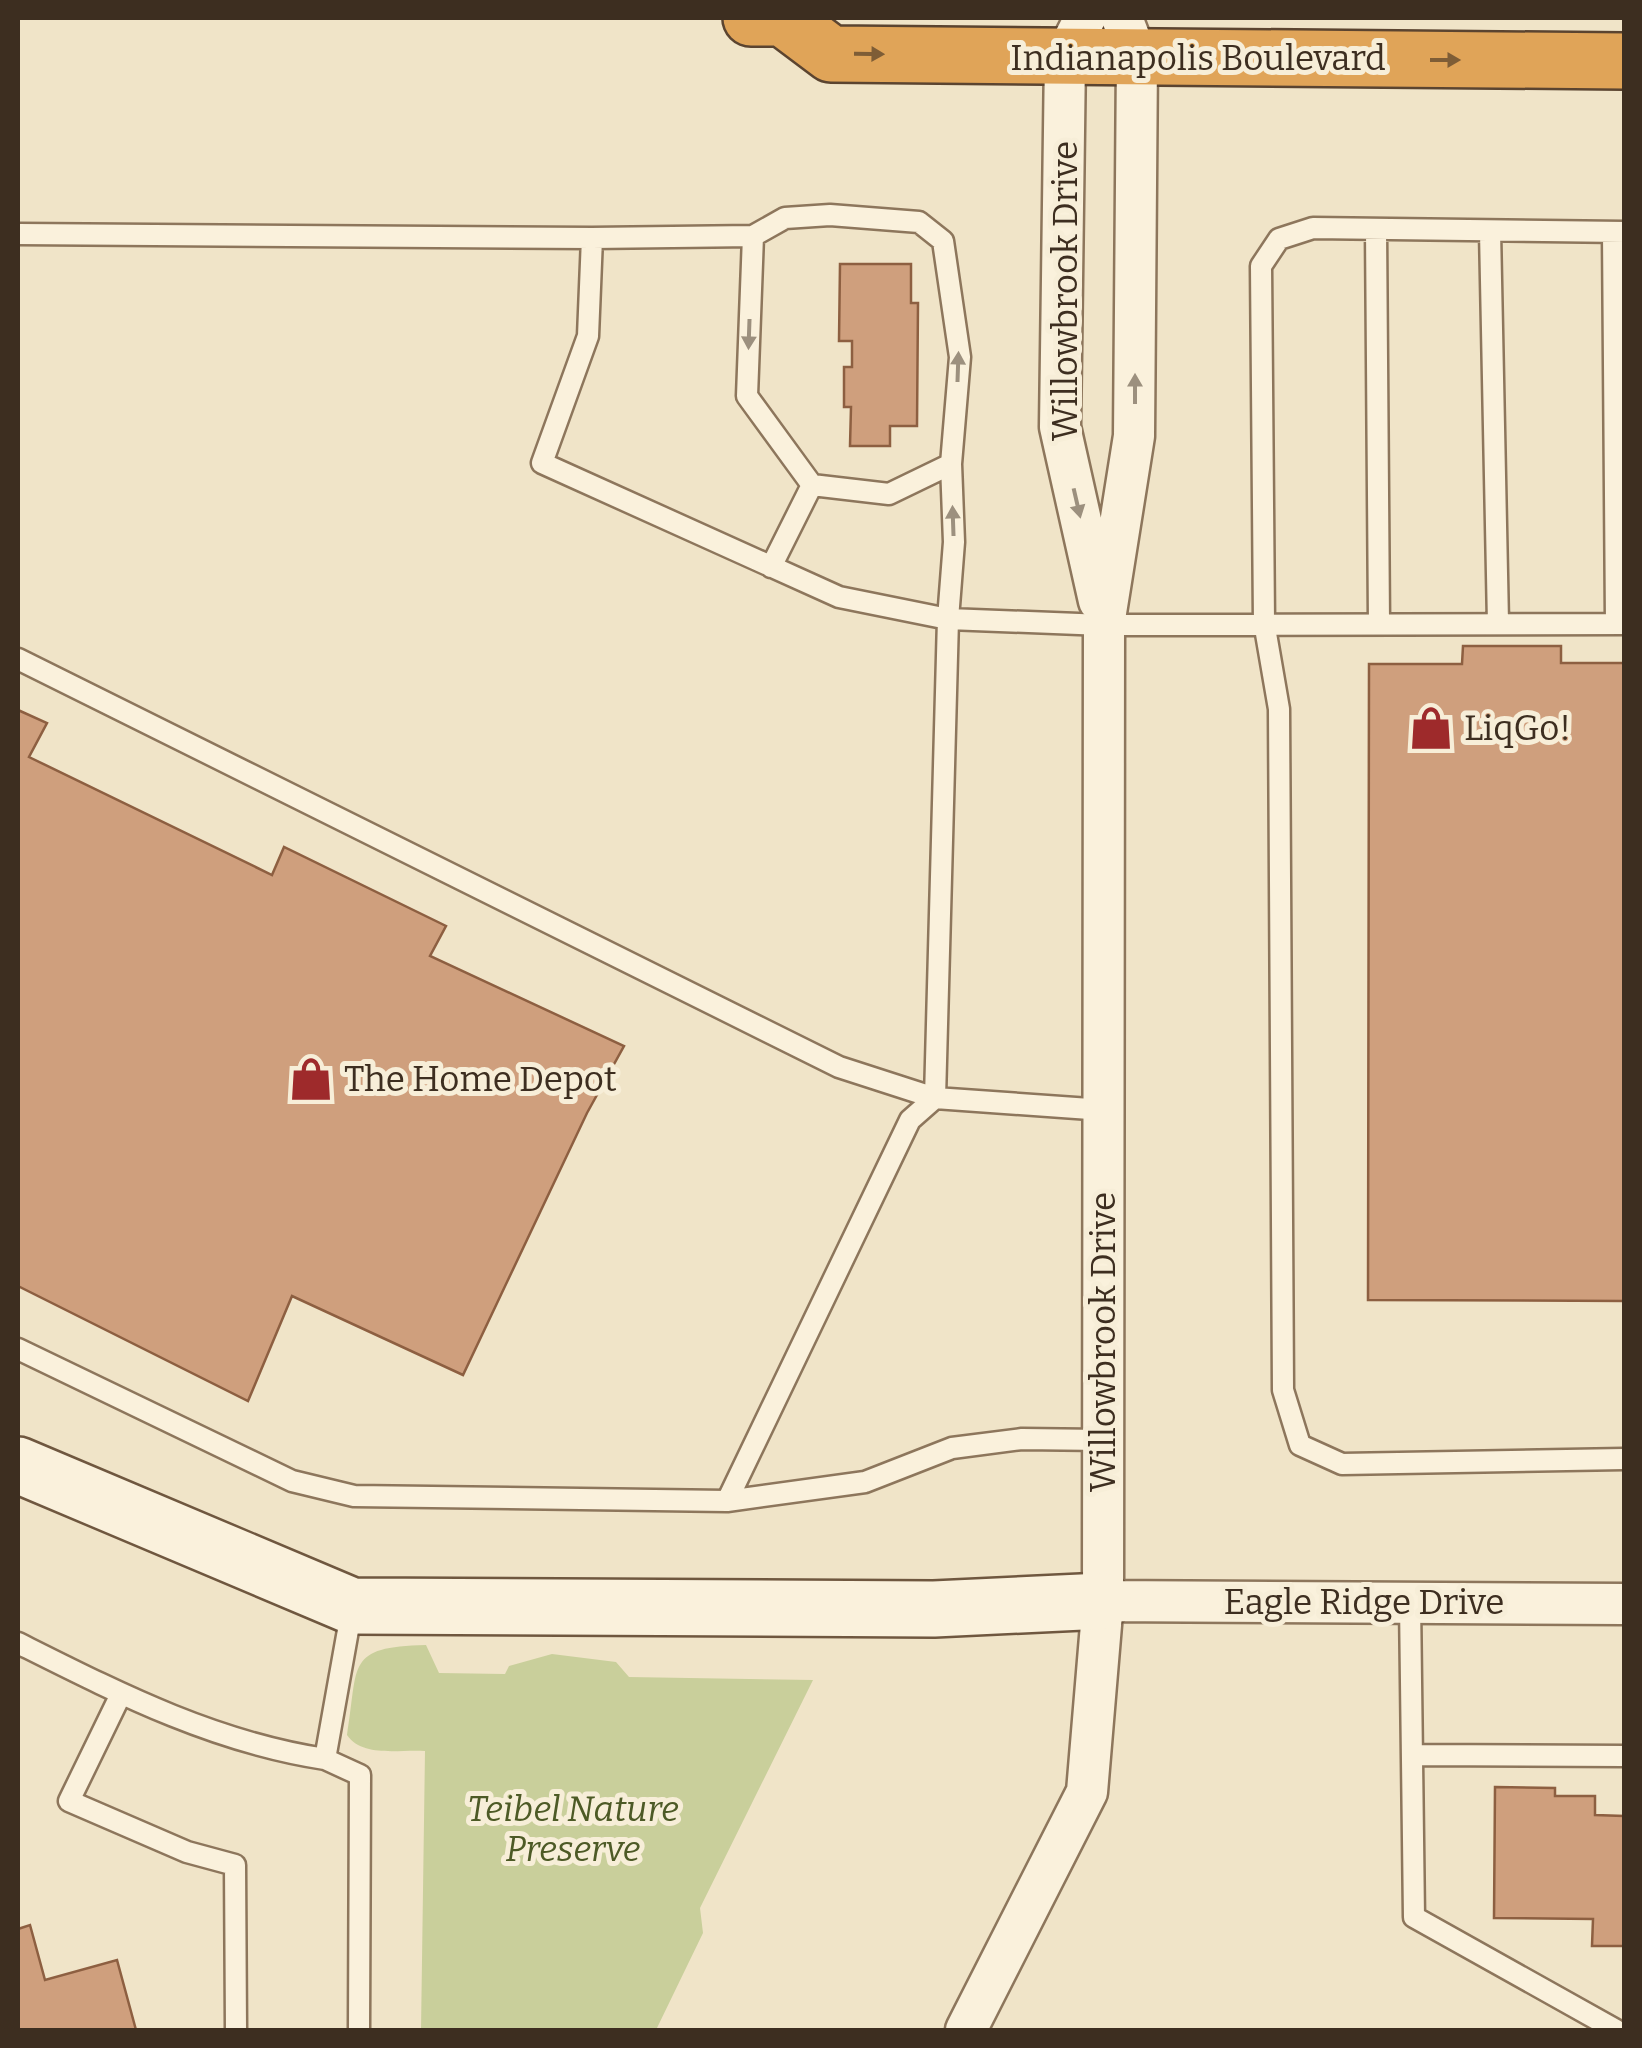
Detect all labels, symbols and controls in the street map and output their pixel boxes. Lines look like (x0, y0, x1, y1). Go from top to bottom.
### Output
street label: Indianapolis Boulevard (1010, 37, 1386, 79)
one-way arrow (853, 46, 885, 62)
one-way arrow (1429, 52, 1461, 68)
street label: Willowbrook Drive (1044, 141, 1086, 441)
one-way arrow (741, 318, 757, 350)
one-way arrow (951, 351, 967, 382)
one-way arrow (1127, 373, 1143, 405)
one-way arrow (1070, 488, 1085, 519)
one-way arrow (945, 505, 961, 537)
shop icon: LiqGo! (1407, 704, 1455, 752)
place label: LiqGo! (1464, 707, 1571, 749)
shop icon: The Home Depot (287, 1055, 335, 1103)
place label: The Home Depot (344, 1058, 617, 1100)
street label: Willowbrook Drive (1082, 1192, 1124, 1492)
street label: Eagle Ridge Drive (1224, 1581, 1504, 1623)
park label: Teibel Nature Preserve (467, 1788, 679, 1870)

